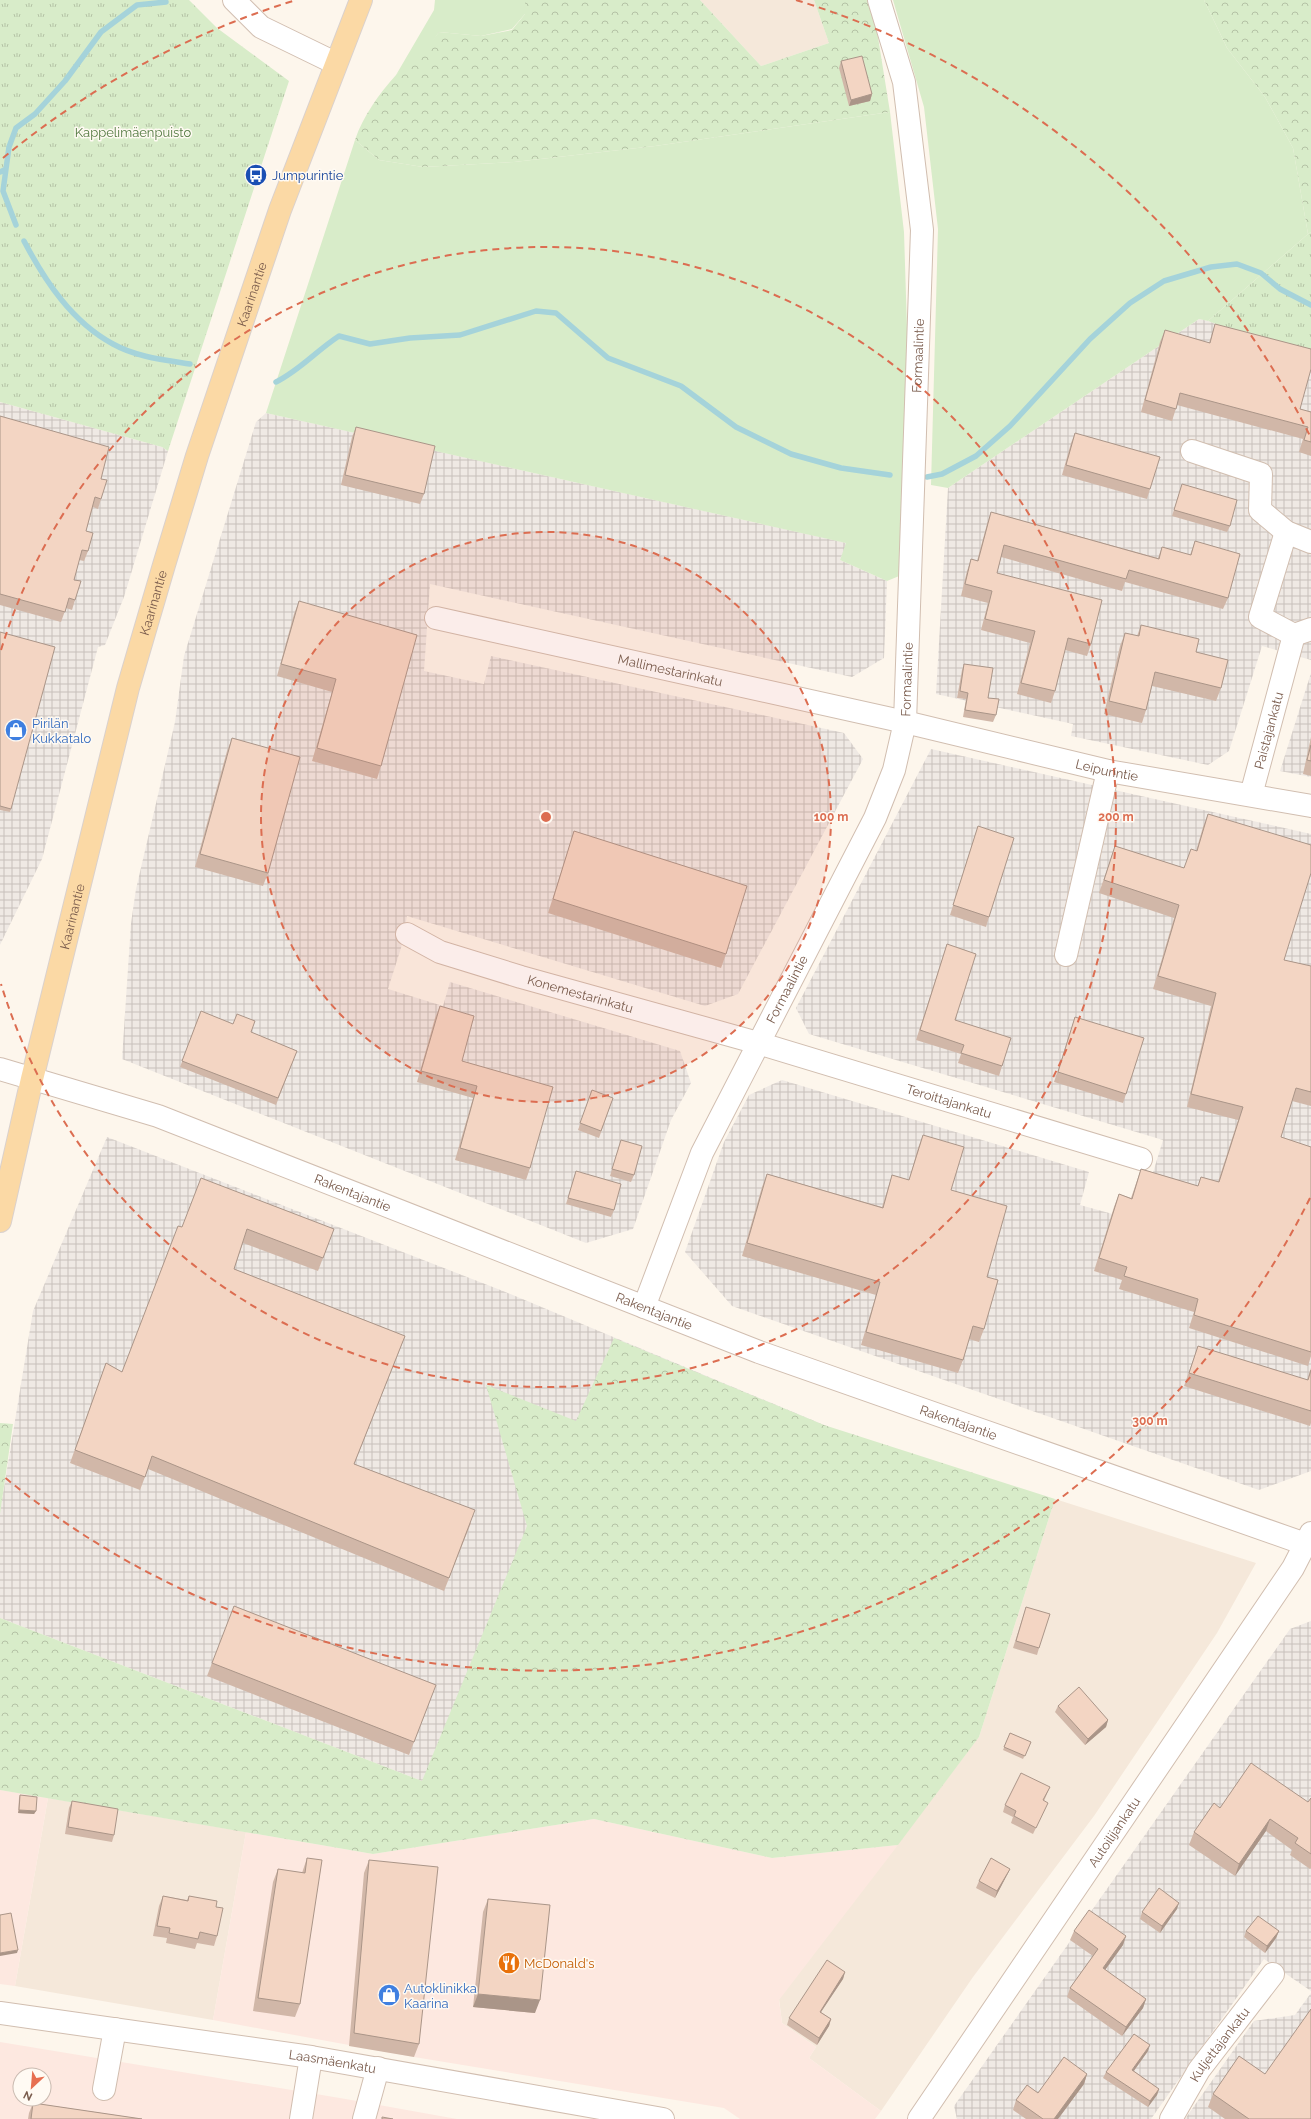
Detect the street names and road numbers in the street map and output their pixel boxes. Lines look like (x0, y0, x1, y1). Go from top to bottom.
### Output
street label: Kaarinantie (234, 260, 270, 328)
street label: Formaalintie (909, 318, 927, 393)
street label: Kaarinantie (137, 568, 170, 637)
street label: Formaalintie (898, 642, 916, 717)
street label: Mallimestarinkatu (616, 652, 724, 689)
street label: Paistajankatu (1251, 690, 1286, 771)
street label: Leipurintie (1074, 756, 1140, 784)
street label: Kaarinantie (57, 882, 88, 951)
street label: Formaalintie (763, 953, 811, 1026)
street label: Konemestarinkatu (526, 972, 635, 1016)
street label: Teroittajankatu (904, 1081, 993, 1121)
street label: Rakentajantie (312, 1171, 393, 1215)
street label: Rakentajantie (614, 1290, 695, 1333)
street label: Rakentajantie (918, 1402, 999, 1443)
street label: Autoilijankatu (1085, 1794, 1143, 1870)
street label: Kuljettajankatu (1187, 2005, 1253, 2085)
street label: Laasmäenkatu (288, 2047, 377, 2076)

